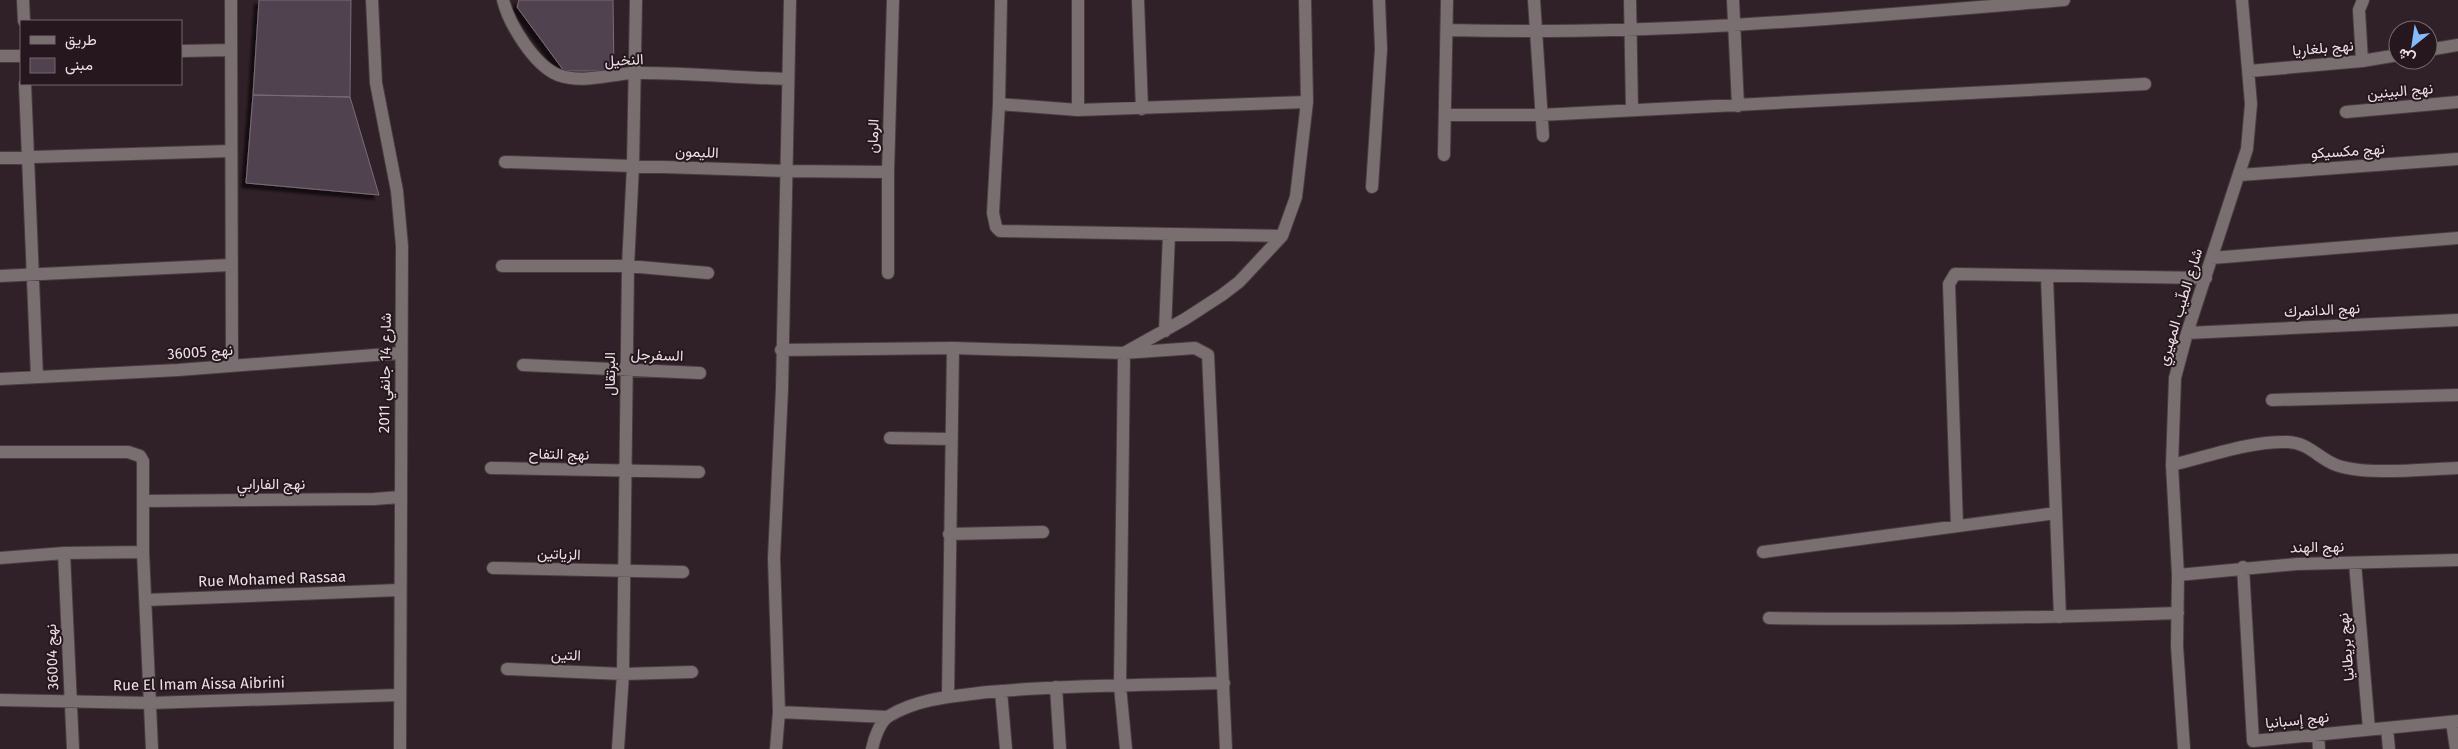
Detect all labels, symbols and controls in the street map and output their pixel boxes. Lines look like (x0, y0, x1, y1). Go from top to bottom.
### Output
legend (20, 20, 182, 85)
north arrow (2388, 20, 2438, 70)
text: طريق (65, 31, 97, 50)
street label: نهج بلغاريا (2292, 36, 2355, 62)
text: ش (2395, 44, 2418, 67)
street label: النخيل (604, 50, 644, 70)
text: مبنى (65, 56, 93, 75)
street label: نهج البينين (2366, 79, 2434, 105)
street label: الرمان (863, 118, 883, 154)
street label: نهج مكسيكو (2310, 139, 2386, 165)
street label: الليمون (675, 142, 719, 162)
street label: شارع الطّيب المهيري (2154, 246, 2210, 369)
street label: نهج الدانمرك (2284, 299, 2361, 323)
street label: شارع 14 جانفي 2011 (375, 313, 399, 433)
street label: نهج 36005 (167, 341, 234, 365)
street label: السفرجل (630, 345, 684, 365)
street label: البرتقال (601, 352, 619, 396)
street label: نهج التفاح (528, 444, 589, 466)
street label: نهج الفارابي (237, 475, 305, 497)
street label: نهج الهند (2290, 538, 2344, 558)
street label: الزياتين (537, 544, 581, 565)
street label: Rue Mohamed Rassaa (198, 567, 346, 591)
street label: نهج بريطانيا (2334, 612, 2360, 682)
street label: نهج 36004 (42, 624, 64, 690)
street label: التين (551, 645, 581, 666)
street label: Rue El Imam Aissa Aibrini (113, 674, 285, 694)
street label: نهج إسبانيا (2264, 708, 2330, 734)

